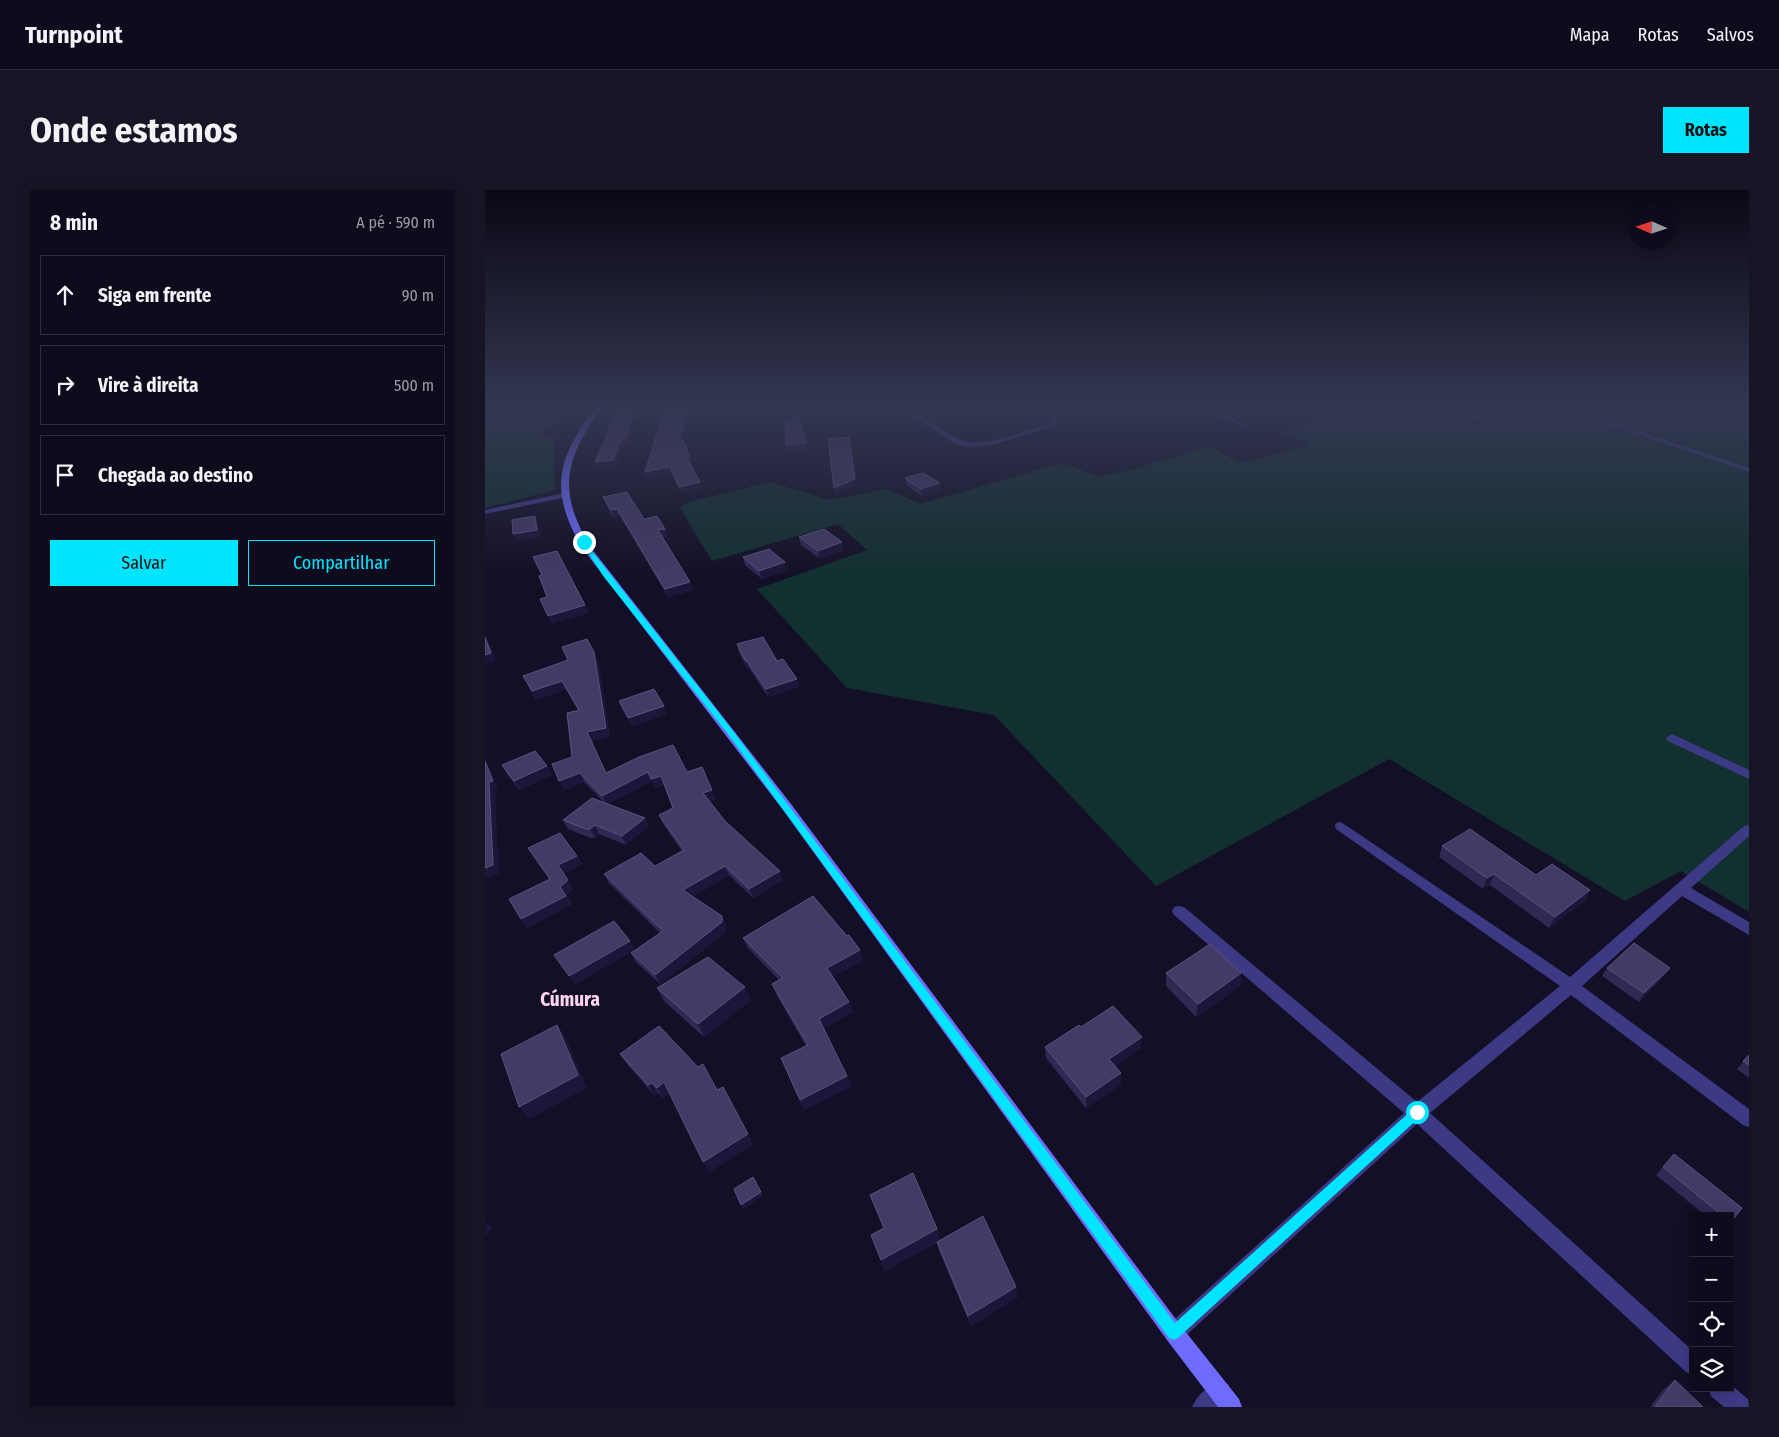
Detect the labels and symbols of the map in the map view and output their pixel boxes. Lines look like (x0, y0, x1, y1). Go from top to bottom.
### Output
north arrow (1629, 205, 1674, 250)
route end (573, 531, 596, 554)
district label: Cúmura (540, 988, 600, 1011)
route start (1406, 1101, 1429, 1124)

